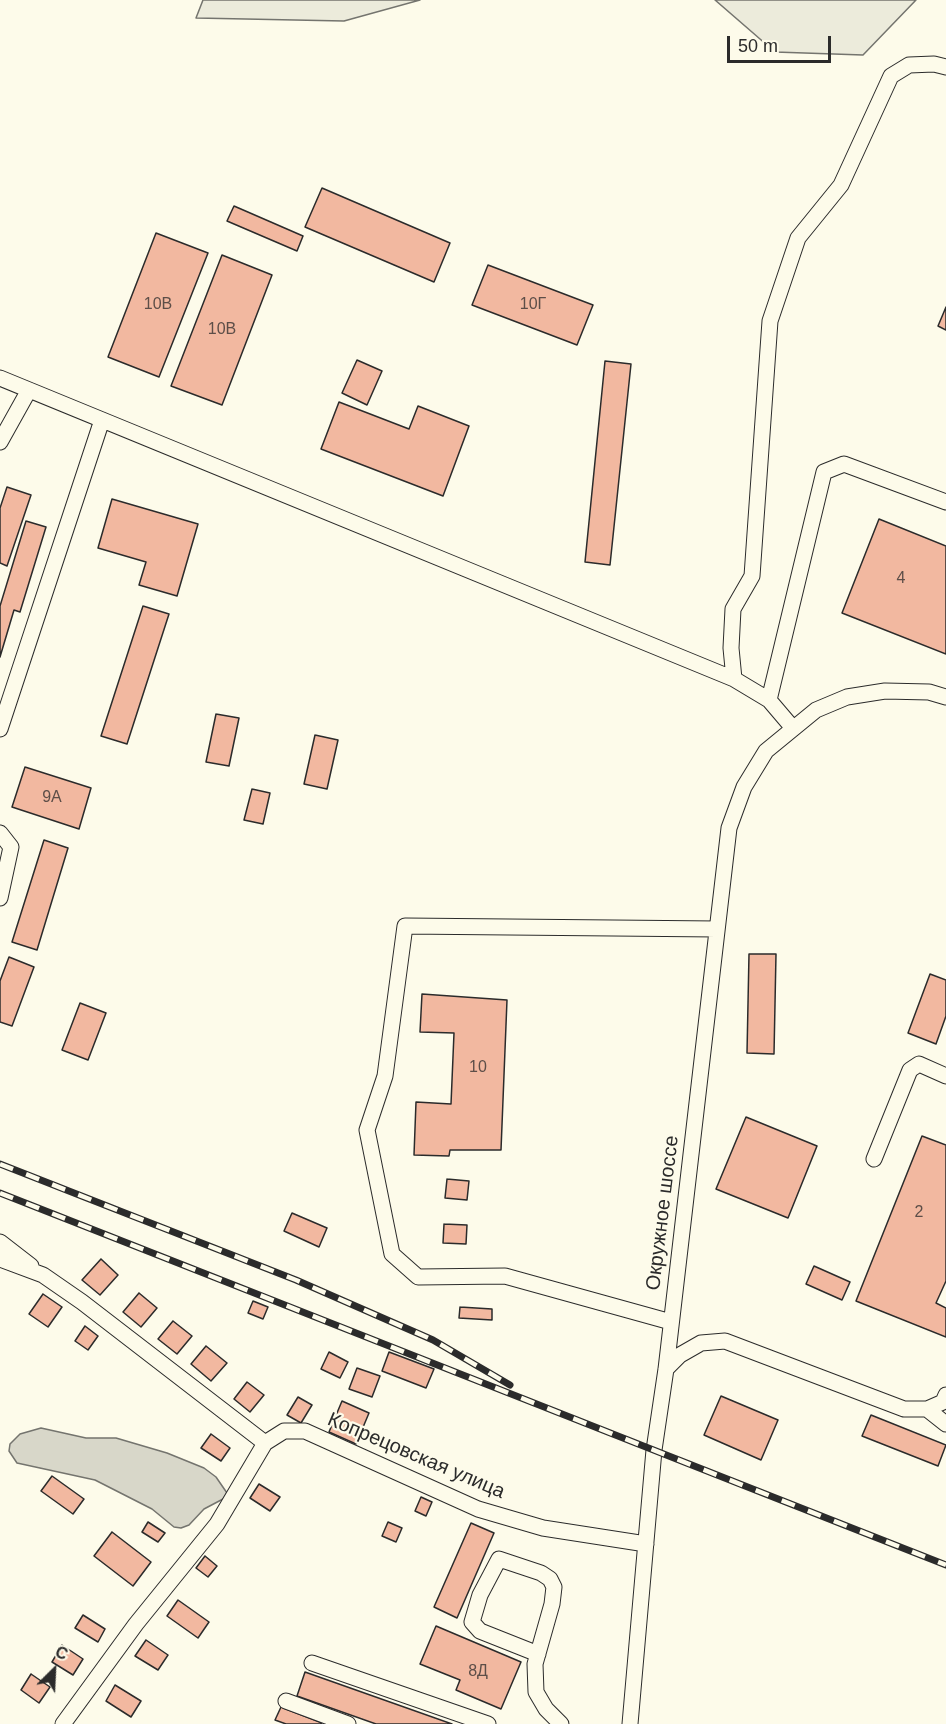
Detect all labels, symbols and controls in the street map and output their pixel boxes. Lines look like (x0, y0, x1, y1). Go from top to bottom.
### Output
scale bar (730, 24, 834, 62)
text: 50 m (738, 36, 778, 56)
house number: 10В (144, 295, 172, 315)
house number: 10Г (520, 295, 546, 315)
house number: 10В (208, 320, 236, 340)
house number: 4 (897, 569, 905, 589)
house number: 9А (42, 788, 62, 808)
house number: 10 (469, 1058, 487, 1078)
street label: Окружное шоссе (642, 1134, 684, 1292)
house number: 2 (915, 1203, 923, 1223)
street label: Копрецовская улица (324, 1408, 508, 1504)
north arrow (24, 1640, 84, 1700)
text: С (53, 1643, 70, 1663)
house number: 8Д (468, 1662, 488, 1682)

